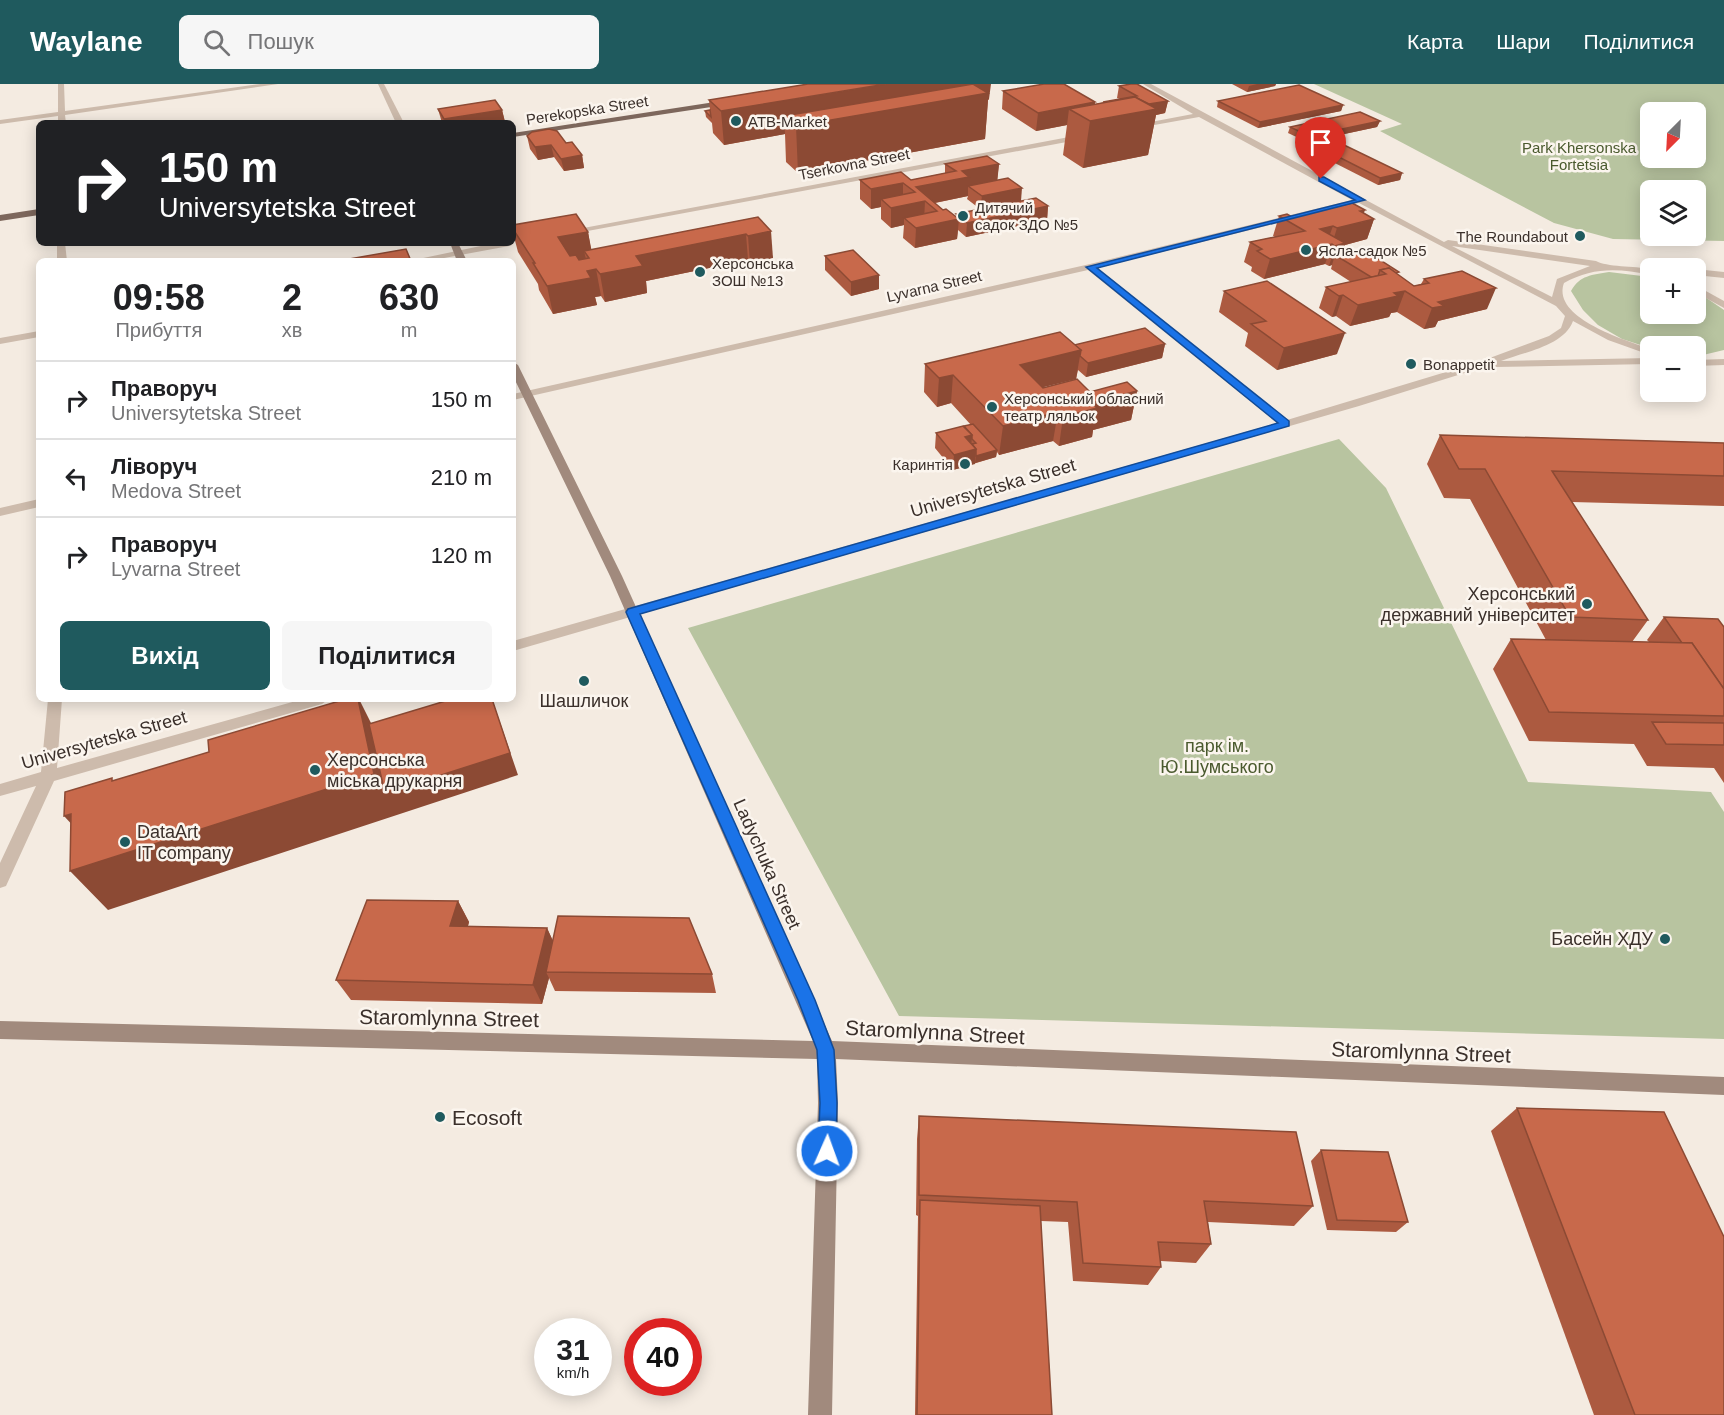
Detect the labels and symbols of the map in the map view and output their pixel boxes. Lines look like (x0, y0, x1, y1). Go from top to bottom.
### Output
street label: Perekopska Street (525, 92, 650, 128)
north arrow (1640, 102, 1706, 168)
place label: ATB-Market (748, 113, 828, 130)
marker: ATB-Market (729, 114, 743, 128)
pin (1295, 117, 1346, 179)
park label: Park Khersonska Fortetsia (1522, 139, 1637, 173)
street label: Tserkovna Street (797, 145, 912, 183)
place label: Дитячий садок ЗДО №5 (975, 199, 1078, 233)
marker: Дитячий садок ЗДО №5 (956, 209, 970, 223)
place label: The Roundabout (1456, 228, 1569, 245)
marker: The Roundabout (1573, 229, 1587, 243)
place label: Ясла-садок №5 (1318, 242, 1427, 259)
marker: Ясла-садок №5 (1299, 243, 1313, 257)
place label: Херсонська ЗОШ №13 (712, 255, 794, 289)
marker: Херсонська ЗОШ №13 (693, 265, 707, 279)
street label: Lyvarna Street (885, 267, 984, 305)
place label: Bonappetit (1423, 356, 1496, 373)
marker: Bonappetit (1404, 357, 1418, 371)
place label: Херсонський обласний театр ляльок (1004, 390, 1164, 424)
marker: Херсонський обласний театр ляльок (985, 400, 999, 414)
street label: Universytetska Street (908, 455, 1078, 521)
place label: Каринтія (893, 456, 953, 473)
marker: Каринтія (958, 457, 972, 471)
place label: Херсонський державний університет (1381, 584, 1575, 625)
marker: Херсонський державний університет (1580, 597, 1594, 611)
marker: Шашличок (577, 674, 591, 688)
place label: Шашличок (540, 691, 629, 711)
street label: Universytetska Street (19, 707, 189, 773)
park label: парк ім. Ю.Шумського (1160, 736, 1274, 777)
place label: Херсонська міська друкарня (327, 750, 462, 791)
marker: Херсонська міська друкарня (308, 763, 322, 777)
street label: Ladychuka Street (729, 796, 805, 932)
place label: DataArt IT company (137, 822, 231, 863)
marker: DataArt IT company (118, 835, 132, 849)
place label: Басейн ХДУ (1551, 929, 1654, 949)
marker: Басейн ХДУ (1658, 932, 1672, 946)
street label: Staromlynna Street (359, 1005, 539, 1031)
street label: Staromlynna Street (845, 1016, 1026, 1048)
street label: Staromlynna Street (1331, 1037, 1511, 1067)
place label: Ecosoft (452, 1106, 522, 1129)
marker: Ecosoft (433, 1110, 447, 1124)
position arrow (795, 1119, 859, 1183)
speed limit sign: 40 (624, 1318, 702, 1396)

